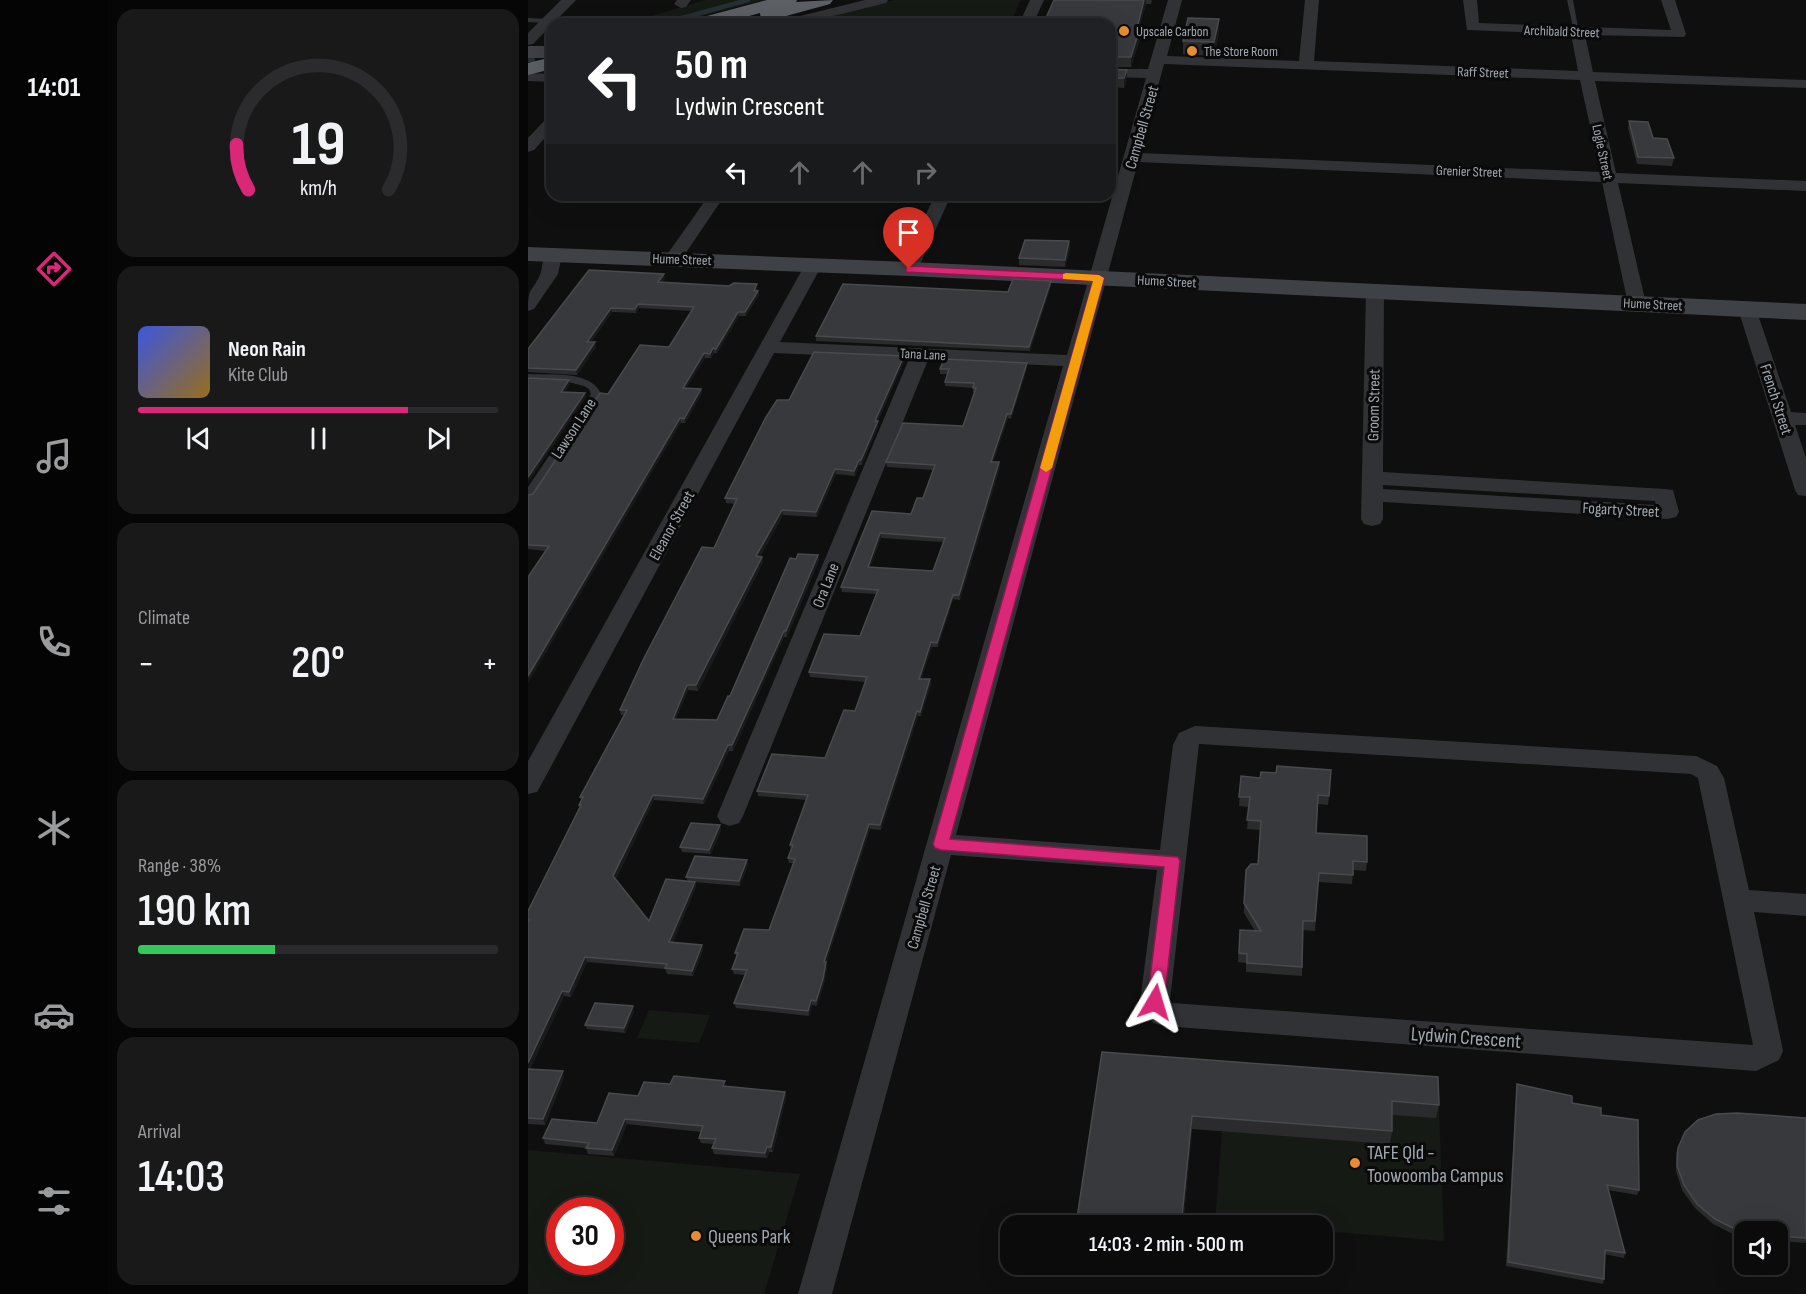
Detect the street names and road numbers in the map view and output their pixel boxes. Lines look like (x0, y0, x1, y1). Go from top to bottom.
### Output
street label: Archibald Street (1523, 22, 1600, 41)
street label: Raff Street (1457, 63, 1509, 82)
street label: Campbell Street (1121, 83, 1163, 171)
street label: Logie Street (1588, 123, 1617, 181)
street label: Grenier Street (1435, 162, 1502, 181)
street label: Hume Street (652, 250, 712, 269)
street label: Hume Street (1137, 271, 1197, 292)
street label: Hume Street (1623, 294, 1683, 315)
street label: Tana Lane (900, 345, 946, 364)
street label: French Street (1755, 362, 1796, 437)
street label: Groom Street (1364, 369, 1385, 441)
street label: Lawson Lane (548, 395, 601, 463)
street label: Eleanor Street (645, 488, 699, 564)
street label: Fogarty Street (1582, 499, 1660, 522)
street label: Ora Lane (809, 561, 844, 611)
street label: Campbell Street (903, 863, 945, 951)
street label: Lydwin Crescent (1410, 1022, 1522, 1054)

